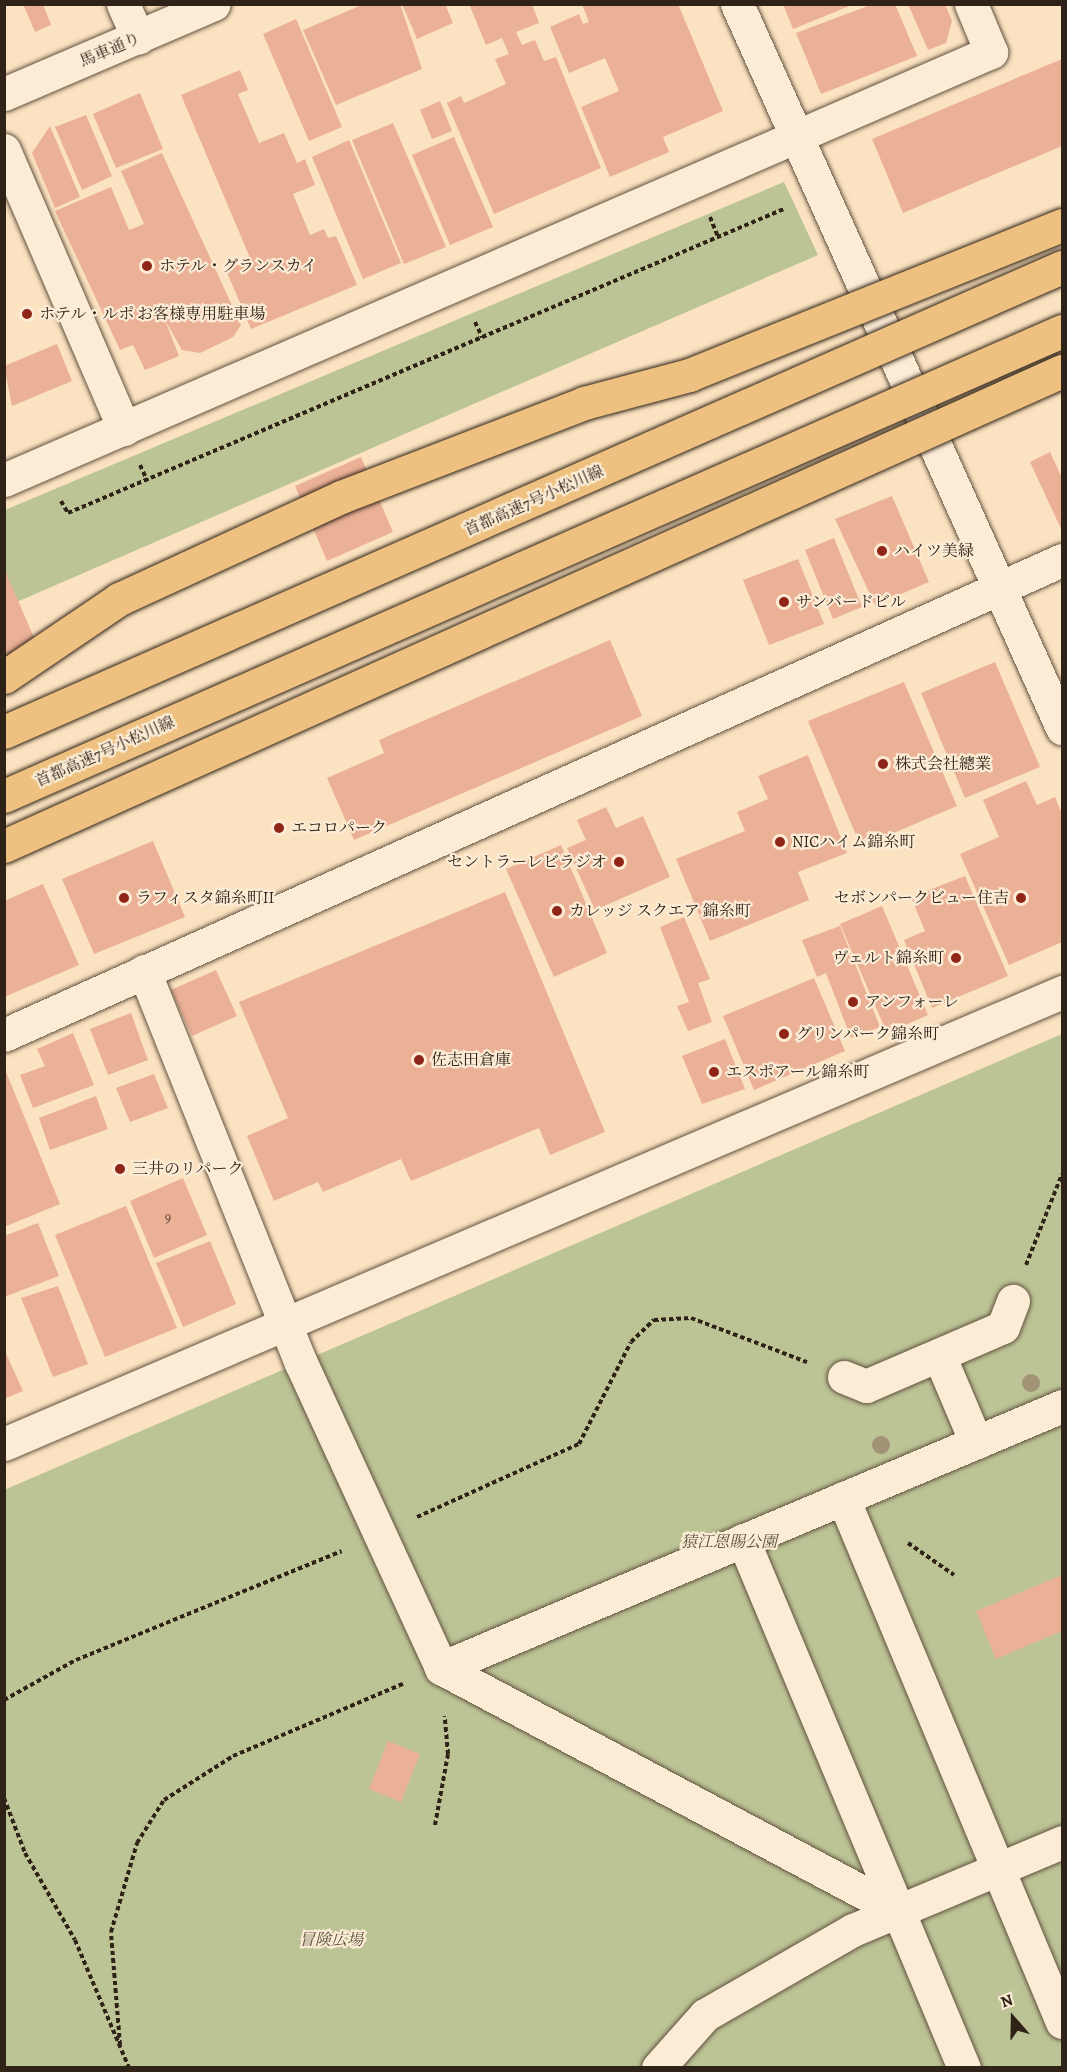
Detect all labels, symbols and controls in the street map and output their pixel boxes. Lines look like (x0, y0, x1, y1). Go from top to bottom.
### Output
street label: 馬車通り (77, 29, 143, 71)
place label: ホテル・グランスカイ (159, 256, 319, 276)
marker: ホテル・グランスカイ (140, 259, 154, 273)
place label: ホテル・ルポ お客様専用駐車場 (39, 304, 266, 324)
marker: ホテル・ルポ お客様専用駐車場 (20, 307, 34, 321)
street label: 首都高速7号小松川線 (461, 462, 607, 540)
place label: ハイツ美緑 (894, 541, 974, 561)
marker: ハイツ美緑 (875, 544, 889, 558)
place label: サンバードビル (796, 592, 908, 612)
marker: サンバードビル (777, 595, 791, 609)
street label: 首都高速7号小松川線 (32, 713, 178, 791)
place label: 株式会社總業 (895, 754, 991, 774)
marker: 株式会社總業 (876, 757, 890, 771)
place label: エコロパーク (291, 818, 387, 838)
marker: エコロパーク (272, 821, 286, 835)
place label: NICハイム錦糸町 (792, 832, 915, 852)
marker: NICハイム錦糸町 (773, 835, 787, 849)
place label: セントラーレビラジオ (447, 852, 607, 872)
marker: セントラーレビラジオ (612, 855, 626, 869)
place label: ラフィスタ錦糸町II (136, 888, 276, 908)
place label: セボンパークビュー住吉 (833, 888, 1009, 908)
marker: ラフィスタ錦糸町II (117, 891, 131, 905)
marker: セボンパークビュー住吉 (1014, 891, 1028, 905)
place label: カレッジ スクエア 錦糸町 (569, 901, 751, 921)
marker: カレッジ スクエア 錦糸町 (550, 904, 564, 918)
place label: ヴェルト錦糸町 (832, 948, 944, 968)
marker: ヴェルト錦糸町 (949, 951, 963, 965)
place label: アンフォーレ (865, 992, 961, 1012)
marker: アンフォーレ (846, 995, 860, 1009)
place label: グリンパーク錦糸町 (796, 1024, 940, 1044)
marker: グリンパーク錦糸町 (777, 1027, 791, 1041)
place label: 佐志田倉庫 (431, 1050, 511, 1070)
marker: 佐志田倉庫 (412, 1053, 426, 1067)
place label: エスポアール錦糸町 (726, 1062, 870, 1082)
marker: エスポアール錦糸町 (707, 1065, 721, 1079)
place label: 三井のリパーク (132, 1159, 244, 1179)
marker: 三井のリパーク (113, 1162, 127, 1176)
house number: 9 (165, 1210, 171, 1226)
park label: 猿江恩賜公園 (681, 1532, 777, 1552)
park label: 冒険広場 (299, 1930, 363, 1950)
north arrow (983, 1988, 1043, 2048)
text: N (998, 1989, 1016, 2013)

